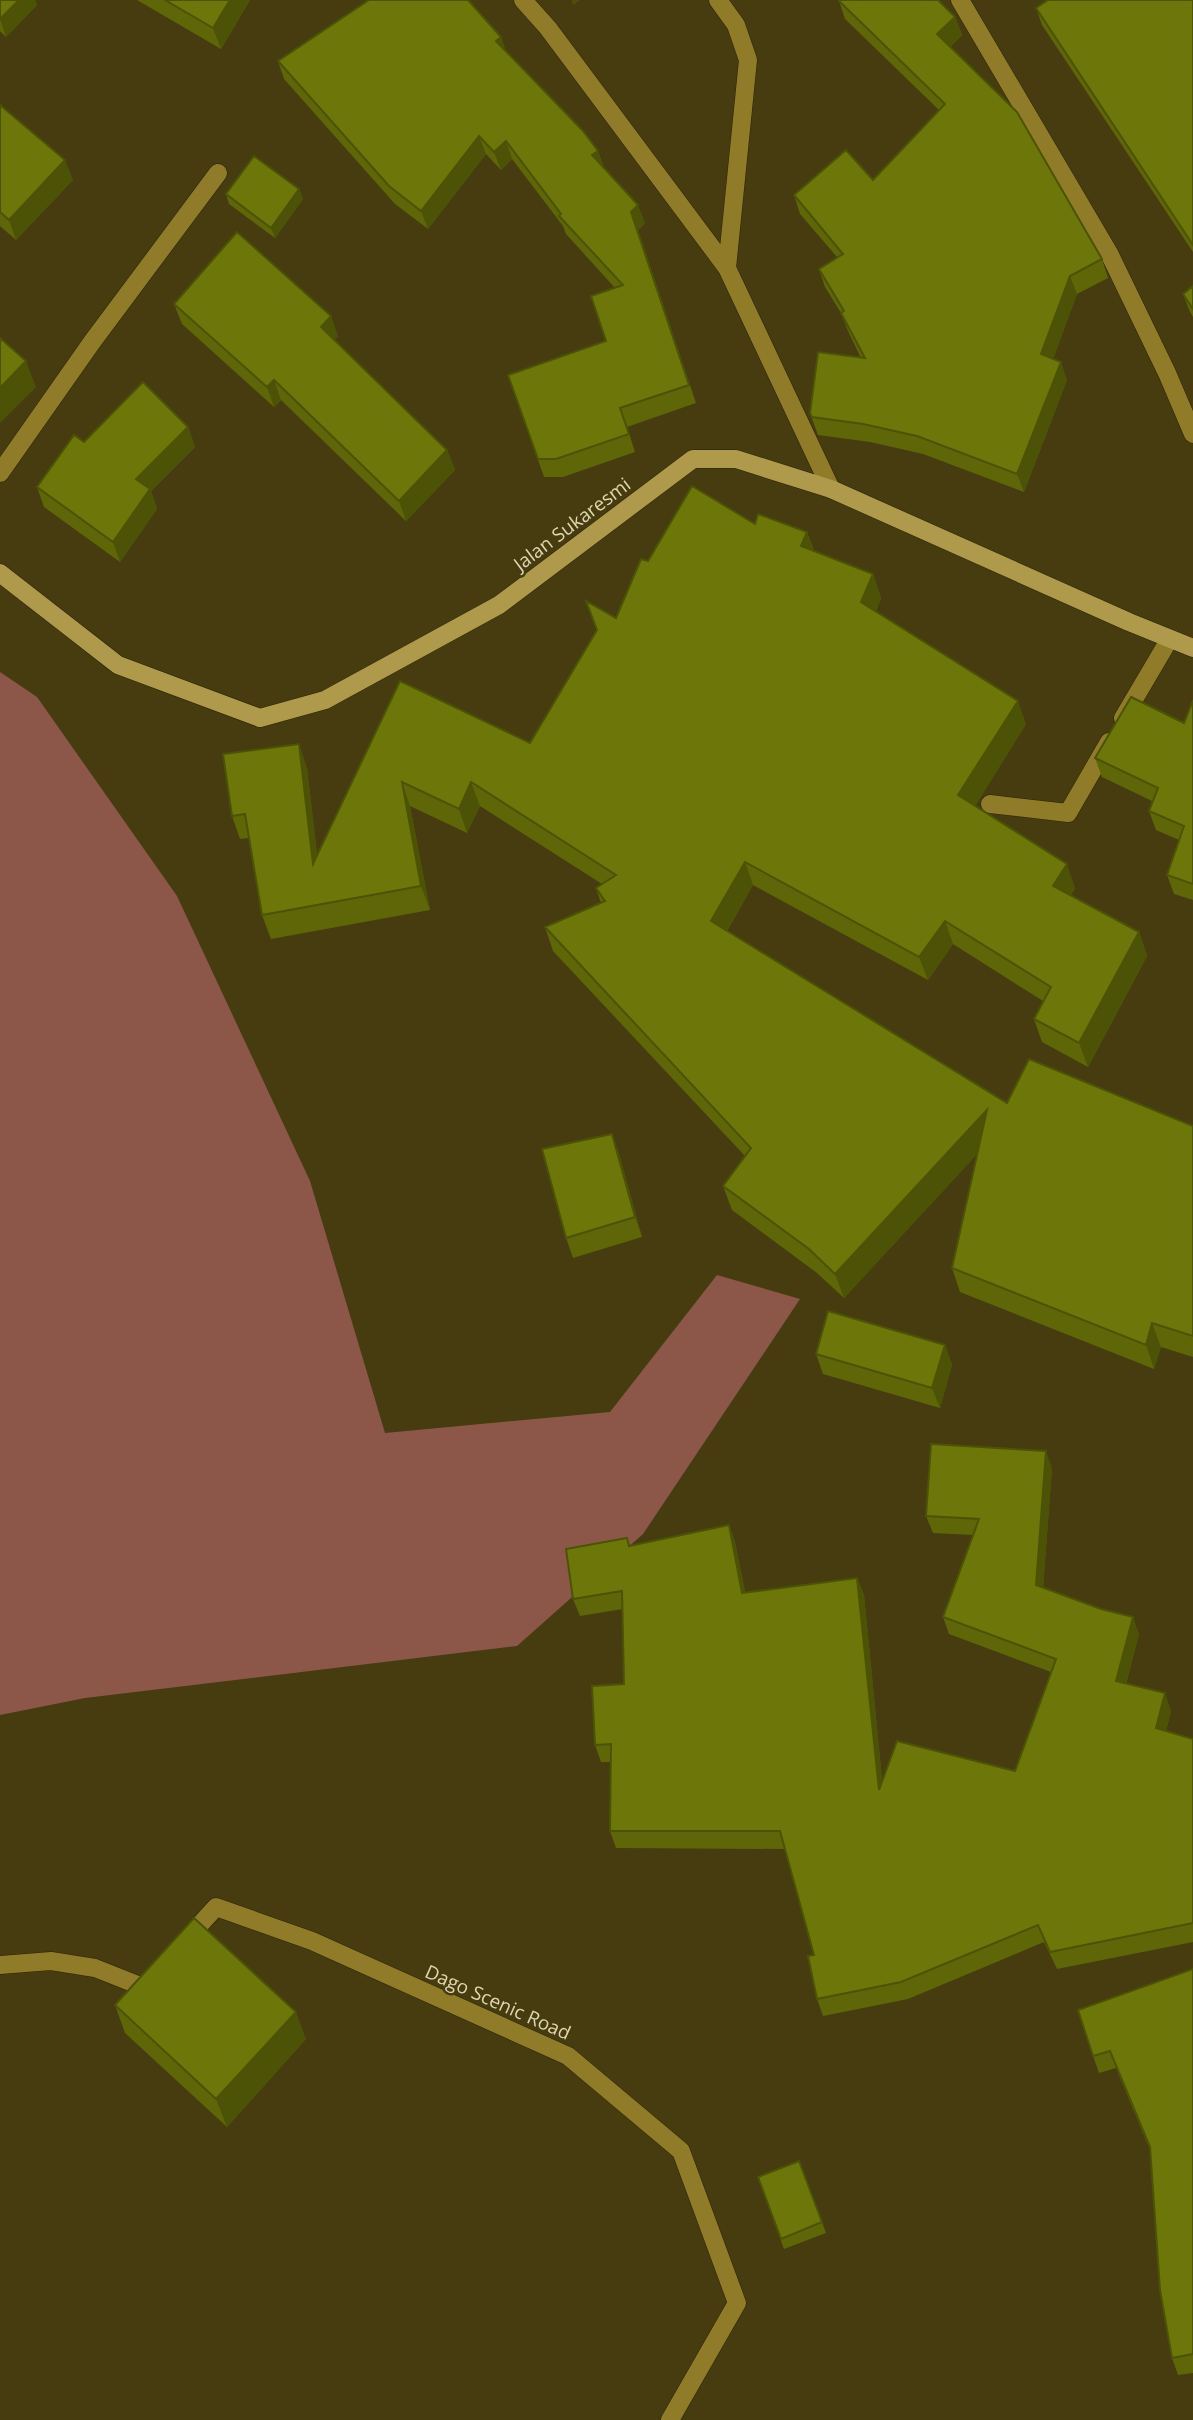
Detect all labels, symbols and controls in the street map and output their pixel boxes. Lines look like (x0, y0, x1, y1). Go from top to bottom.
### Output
street label: Jalan Sukaresmi (507, 471, 636, 578)
street label: Dago Scenic Road (421, 1958, 575, 2046)

